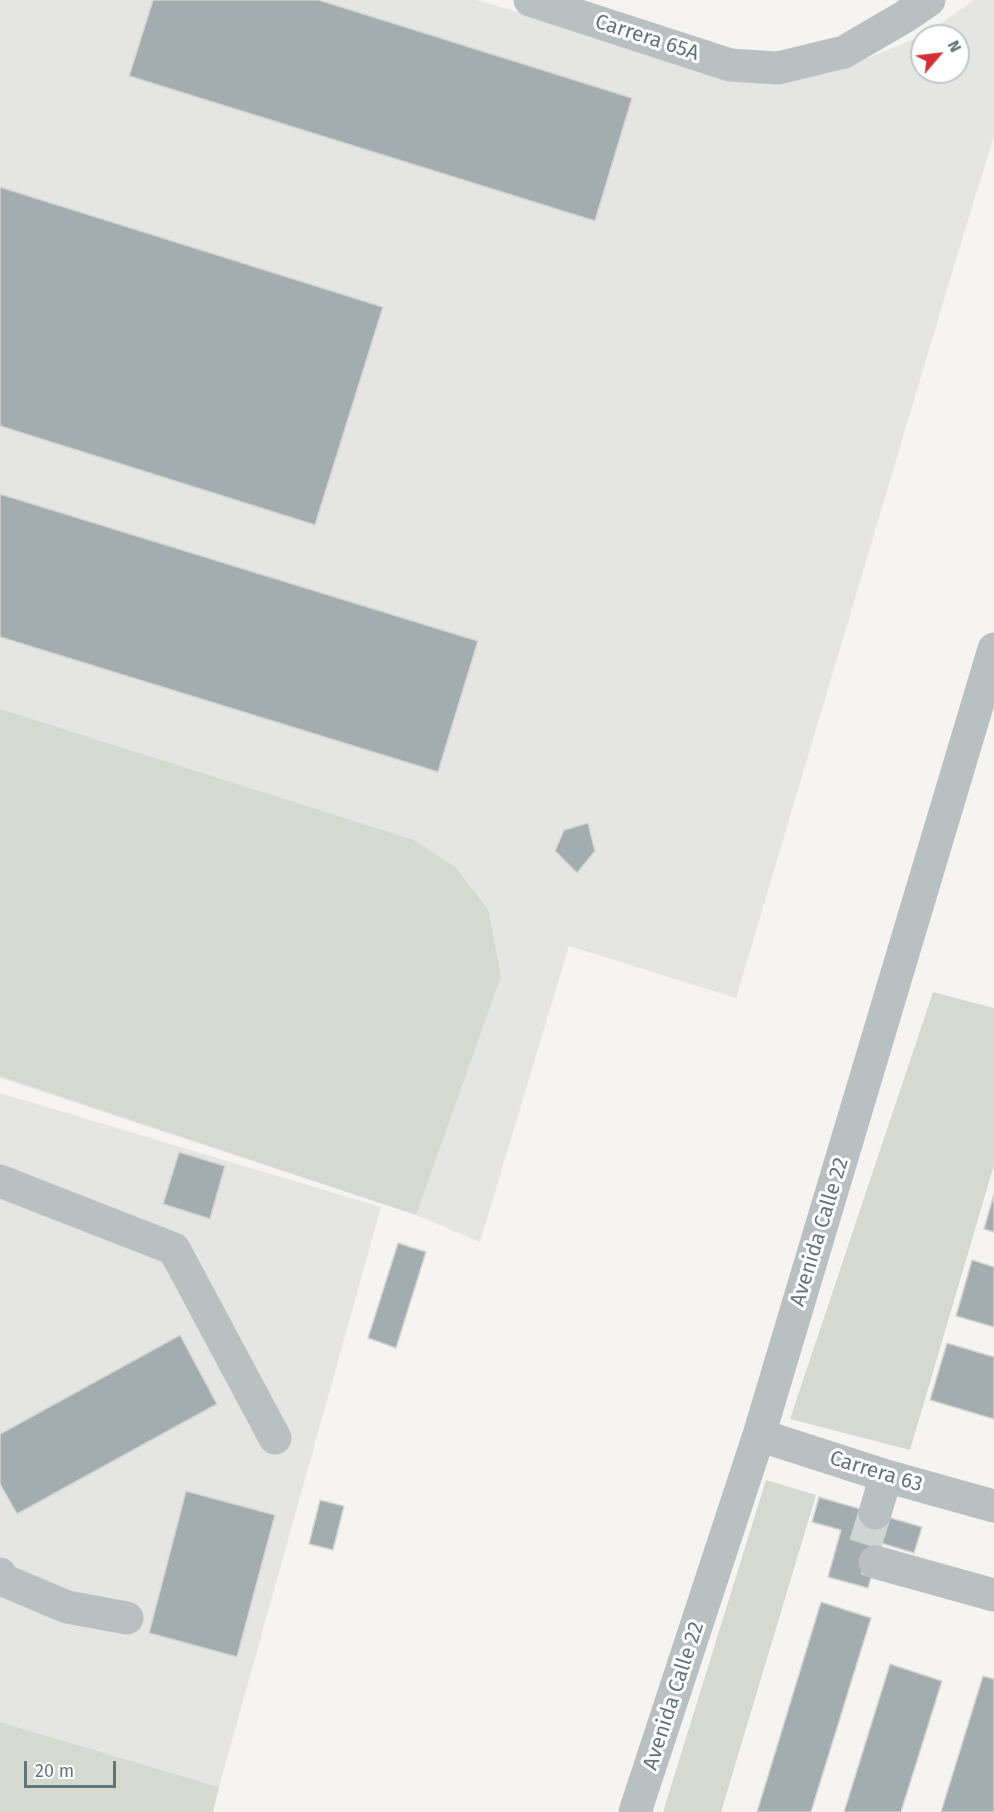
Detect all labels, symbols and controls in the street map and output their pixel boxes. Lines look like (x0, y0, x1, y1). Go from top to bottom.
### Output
street label: Carrera 65A (592, 9, 702, 67)
north arrow (910, 24, 970, 84)
text: N (944, 37, 965, 55)
street label: Avenida Calle 22 (785, 1155, 855, 1309)
street label: Carrera 63 (826, 1446, 926, 1498)
street label: Avenida Calle 22 (638, 1619, 710, 1773)
scale bar (27, 1749, 118, 1787)
text: 20 m (35, 1760, 74, 1782)

